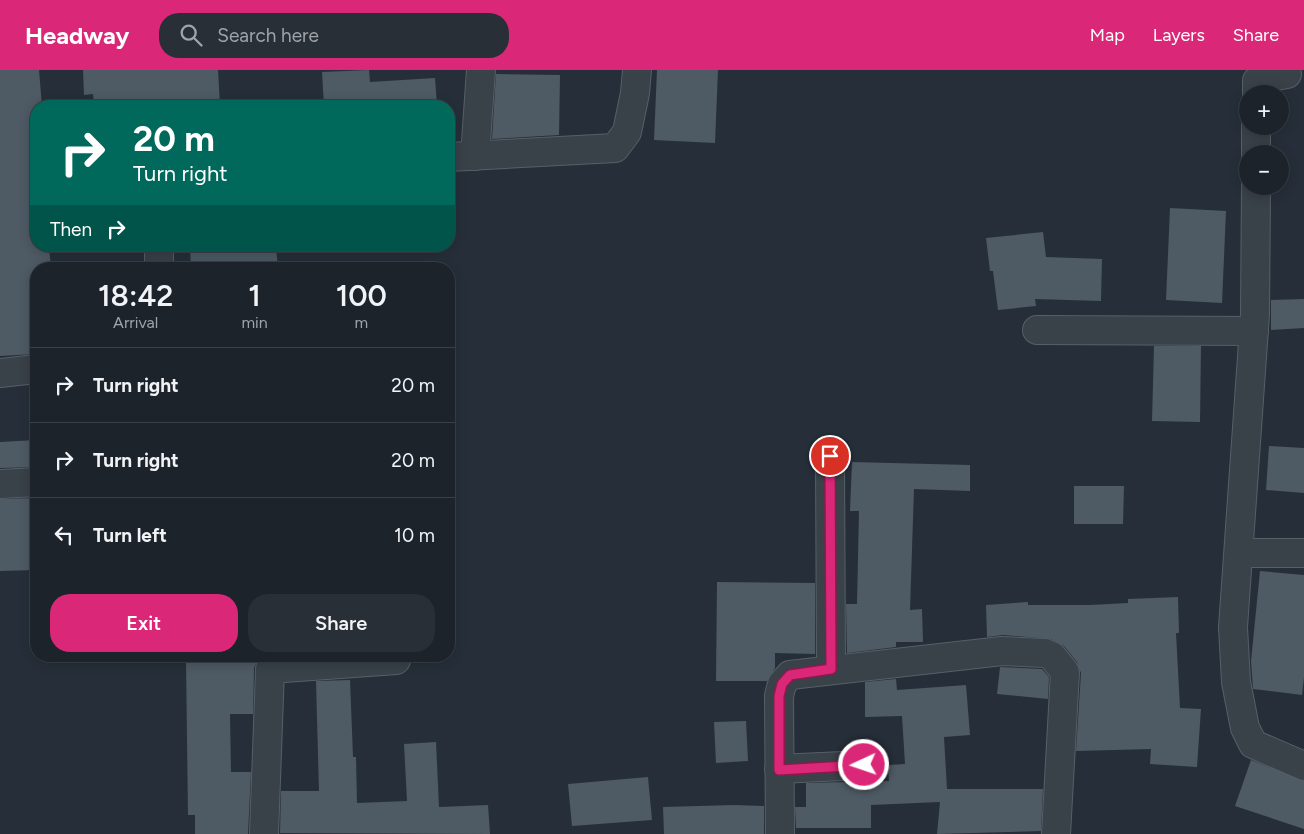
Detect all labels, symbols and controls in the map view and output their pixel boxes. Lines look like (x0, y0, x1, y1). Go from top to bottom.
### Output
search box (159, 13, 509, 58)
text: Headway (25, 21, 129, 50)
icon: search (177, 21, 205, 49)
text: Search here (217, 24, 319, 47)
text: Map (1090, 24, 1125, 46)
text: Layers (1153, 24, 1205, 46)
text: Share (1233, 24, 1279, 46)
map controls (1239, 85, 1289, 195)
button: + (1239, 85, 1289, 135)
text: 20 m (133, 118, 215, 160)
icon: right (50, 120, 115, 185)
button: − (1239, 145, 1289, 195)
text: Turn right (133, 160, 228, 187)
icon: right (102, 215, 130, 243)
text: Then (50, 218, 92, 241)
text: 18:42 (98, 277, 173, 314)
text: 1 (248, 277, 261, 314)
text: 100 (336, 277, 387, 314)
text: Arrival (113, 313, 158, 332)
text: min (241, 313, 268, 332)
text: m (355, 313, 368, 332)
icon: right (50, 371, 78, 399)
text: Turn right (93, 374, 179, 397)
text: 20 m (391, 374, 435, 397)
pin (809, 435, 851, 477)
icon: arrive (816, 442, 844, 470)
icon: right (50, 446, 78, 474)
text: Turn right (93, 449, 179, 472)
text: 20 m (391, 449, 435, 472)
icon: left (50, 521, 78, 549)
text: Turn left (93, 524, 167, 547)
text: 10 m (394, 524, 435, 547)
button: Exit (50, 594, 238, 652)
button: Share (248, 594, 435, 652)
position arrow (837, 738, 889, 790)

